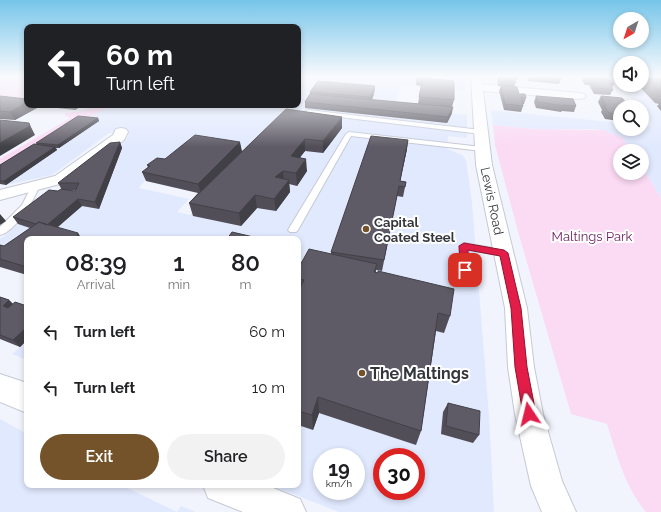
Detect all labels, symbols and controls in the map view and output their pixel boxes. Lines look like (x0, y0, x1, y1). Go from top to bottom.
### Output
north arrow (613, 12, 649, 48)
map controls (613, 12, 649, 180)
text: 60 m (106, 39, 173, 72)
icon: left (40, 40, 92, 92)
button: sound (613, 56, 649, 92)
text: Turn left (106, 73, 175, 94)
button: search (613, 100, 649, 136)
button: layers (613, 144, 649, 180)
street label: Lewis Road (477, 166, 507, 236)
place label: Capital Coated Steel (374, 215, 456, 245)
marker: Capital Coated Steel (361, 224, 371, 234)
park label: Maltings Park (552, 229, 633, 244)
text: 08:39 (65, 248, 127, 277)
text: 1 (173, 248, 184, 277)
text: 80 (231, 248, 260, 277)
pin (448, 253, 482, 287)
icon: arrive (454, 259, 476, 281)
text: Arrival (77, 277, 115, 292)
text: min (168, 277, 190, 292)
text: m (240, 277, 251, 292)
icon: left (40, 321, 62, 343)
text: Turn left (74, 323, 135, 341)
text: 60 m (249, 323, 285, 341)
place label: The Maltings (370, 364, 469, 383)
marker: The Maltings (357, 368, 367, 378)
icon: left (40, 377, 62, 399)
text: Turn left (74, 379, 135, 397)
text: 10 m (252, 379, 285, 397)
position arrow (508, 393, 550, 435)
button: Exit (40, 434, 159, 480)
button: Share (167, 434, 285, 480)
speed limit sign: 30 (373, 448, 425, 500)
text: 19 (328, 457, 350, 481)
text: km/h (326, 478, 352, 489)

